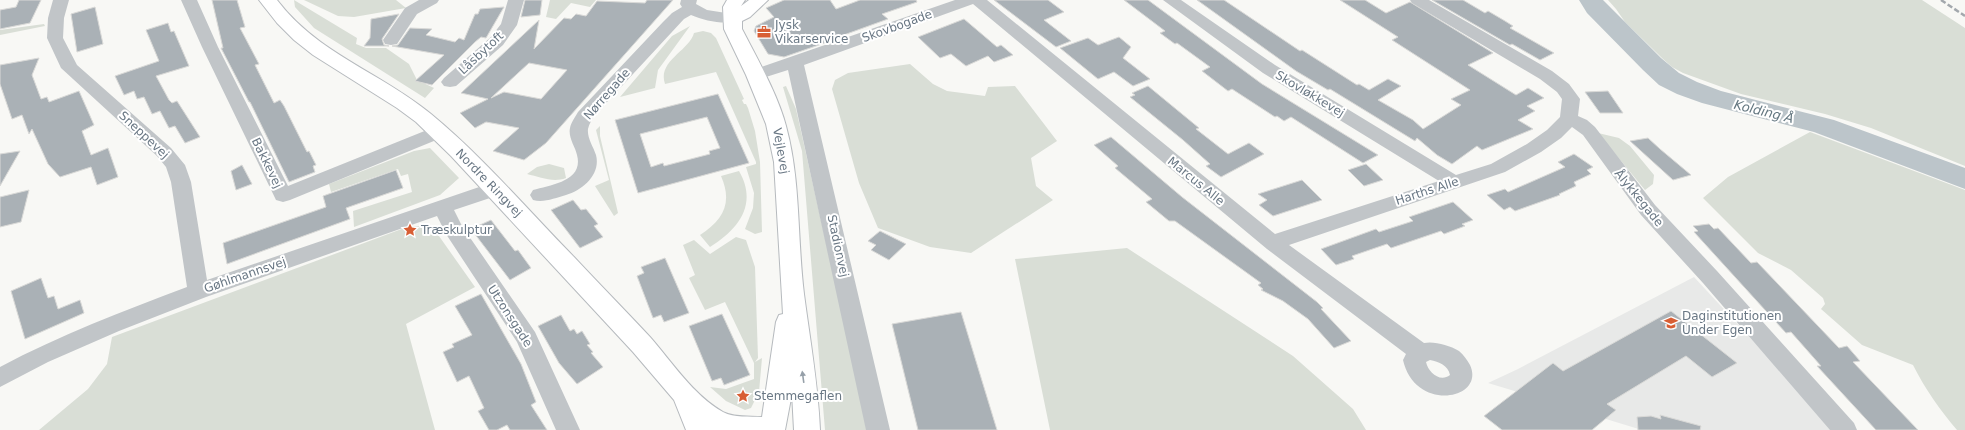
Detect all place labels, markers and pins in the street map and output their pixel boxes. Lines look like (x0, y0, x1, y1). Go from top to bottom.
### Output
place label: Jysk Vikarservice (774, 18, 848, 46)
office icon: Jysk Vikarservice (756, 24, 772, 40)
place icon: Træskulptur (402, 222, 418, 238)
place label: Træskulptur (420, 223, 492, 237)
place label: Daginstitutionen Under Egen (1682, 309, 1782, 337)
school or university icon: Daginstitutionen Under Egen (1663, 315, 1679, 331)
place icon: Stemmegaflen (735, 388, 751, 404)
place label: Stemmegaflen (754, 389, 842, 403)

